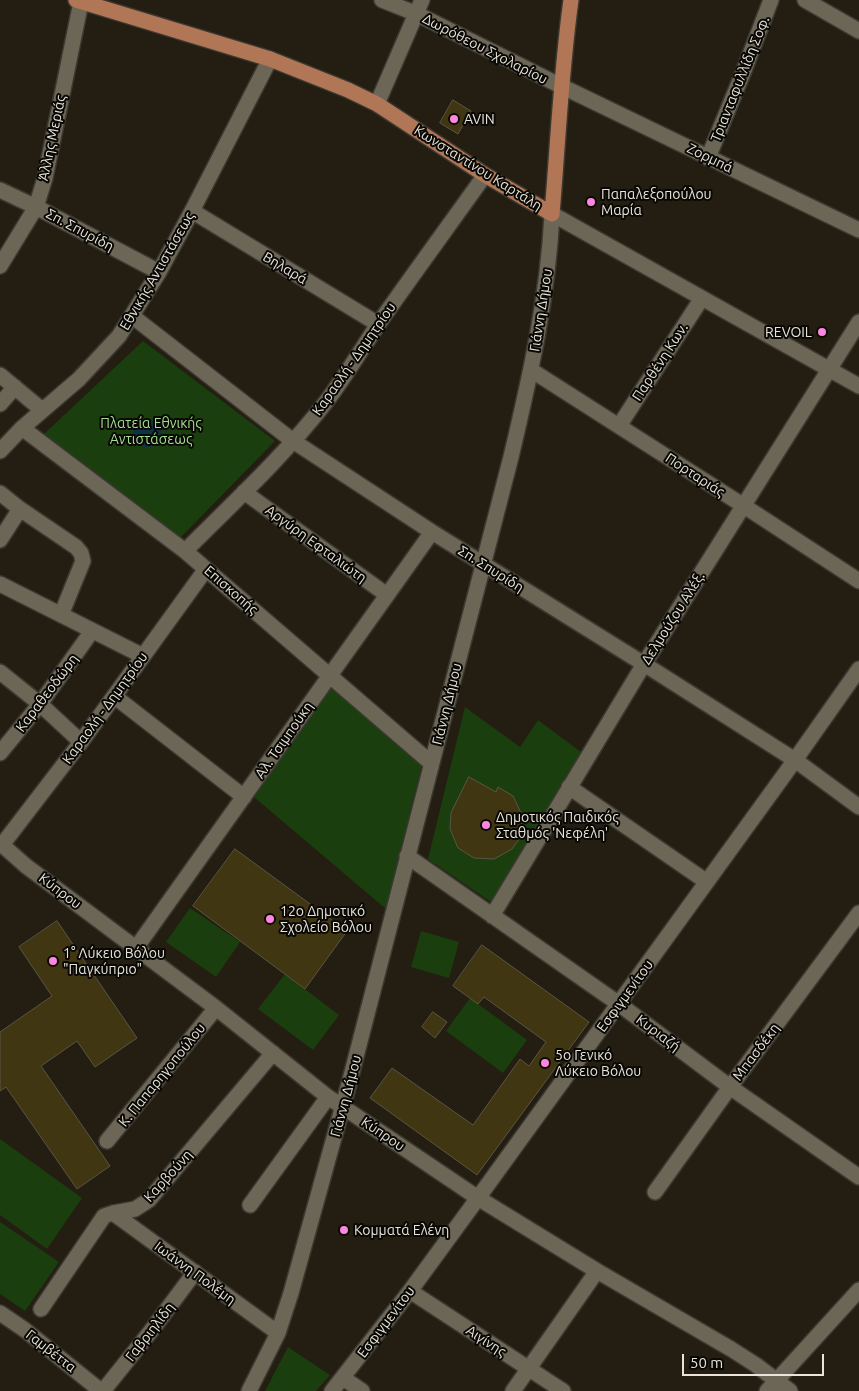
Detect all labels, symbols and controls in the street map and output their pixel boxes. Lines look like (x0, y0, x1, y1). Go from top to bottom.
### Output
street label: Δωρόθεου Σχολαρίου (420, 10, 550, 88)
street label: Τριανταφυλλίδη Σοφ. (707, 14, 773, 144)
street label: Άλλης Μεριάς (35, 94, 69, 182)
place label: AVIN (464, 111, 495, 127)
marker: AVIN (448, 113, 460, 125)
street label: Κωνσταντίνου Καρτάλη (411, 122, 545, 214)
street label: Ζορμπά (684, 140, 736, 176)
place label: Παπαλεξοπούλου Μαρία (601, 186, 712, 218)
marker: Παπαλεξοπούλου Μαρία (585, 196, 597, 208)
street label: Σπ. Σπυρίδη (43, 205, 117, 255)
street label: Εθνικής Αντιστάσεως (116, 209, 198, 333)
street label: Βηλαρά (260, 248, 310, 288)
street label: Γιάννη Δήμου (526, 267, 556, 353)
street label: Καραολή - Δημητρίου (309, 299, 399, 419)
street label: Παρθένη Κων. (629, 320, 691, 404)
place label: REVOIL (765, 324, 812, 340)
marker: REVOIL (816, 326, 828, 338)
park label: Πλατεία Εθνικής Αντιστάσεως (100, 415, 202, 448)
street label: Πορταριάς (662, 450, 728, 500)
street label: Αργύρη Εφταλιώτη (262, 502, 370, 586)
street label: Σπ. Σπυρίδη (455, 542, 527, 596)
street label: Επισκοπής (201, 562, 261, 618)
street label: Δελμούζου Αλέξ. (638, 569, 708, 667)
street label: Καραολή - Δημητρίου (59, 649, 151, 767)
street label: Καραθεοδώρη (12, 651, 82, 735)
street label: Γιάννη Δήμου (429, 661, 465, 747)
street label: Αλ. Τσιμπούκη (251, 698, 317, 782)
place label: Δημοτικός Παιδικός Σταθμός 'Νεφέλη' (496, 809, 619, 842)
marker: Δημοτικός Παιδικός Σταθμός 'Νεφέλη' (480, 819, 492, 831)
street label: Κύπρου (35, 870, 85, 912)
place label: 12ο Δημοτικό Σχολείο Βόλου (280, 903, 372, 936)
marker: 12ο Δημοτικό Σχολείο Βόλου (264, 913, 276, 925)
place label: 1° Λύκειο Βόλου "Παγκύπριο" (63, 945, 165, 978)
marker: 1° Λύκειο Βόλου "Παγκύπριο" (47, 955, 59, 967)
street label: Εσφιγμενίτου (593, 957, 657, 1035)
street label: Κυριαζή (633, 1011, 683, 1055)
street label: Κ. Παπαρηγοπούλου (115, 1020, 209, 1130)
street label: Μπασδέκη (729, 1020, 783, 1084)
place label: 5ο Γενικό Λύκειο Βόλου (555, 1047, 641, 1080)
street label: Γιάννη Δήμου (327, 1053, 365, 1139)
marker: 5ο Γενικό Λύκειο Βόλου (539, 1057, 551, 1069)
street label: Κύπρου (358, 1113, 408, 1155)
street label: Καρβούνη (140, 1146, 196, 1206)
place label: Κομματά Ελένη (354, 1222, 449, 1238)
marker: Κομματά Ελένη (338, 1224, 350, 1236)
street label: Ιωάννη Πολέμη (151, 1238, 239, 1308)
street label: Εσφιγμενίτου (354, 1283, 418, 1361)
street label: Γαβριηλίδη (122, 1299, 178, 1365)
street label: Αιγίνης (463, 1322, 509, 1360)
street label: Γαμβέττα (23, 1326, 79, 1376)
scale bar (684, 1344, 826, 1376)
text: 50 m (690, 1354, 723, 1371)

